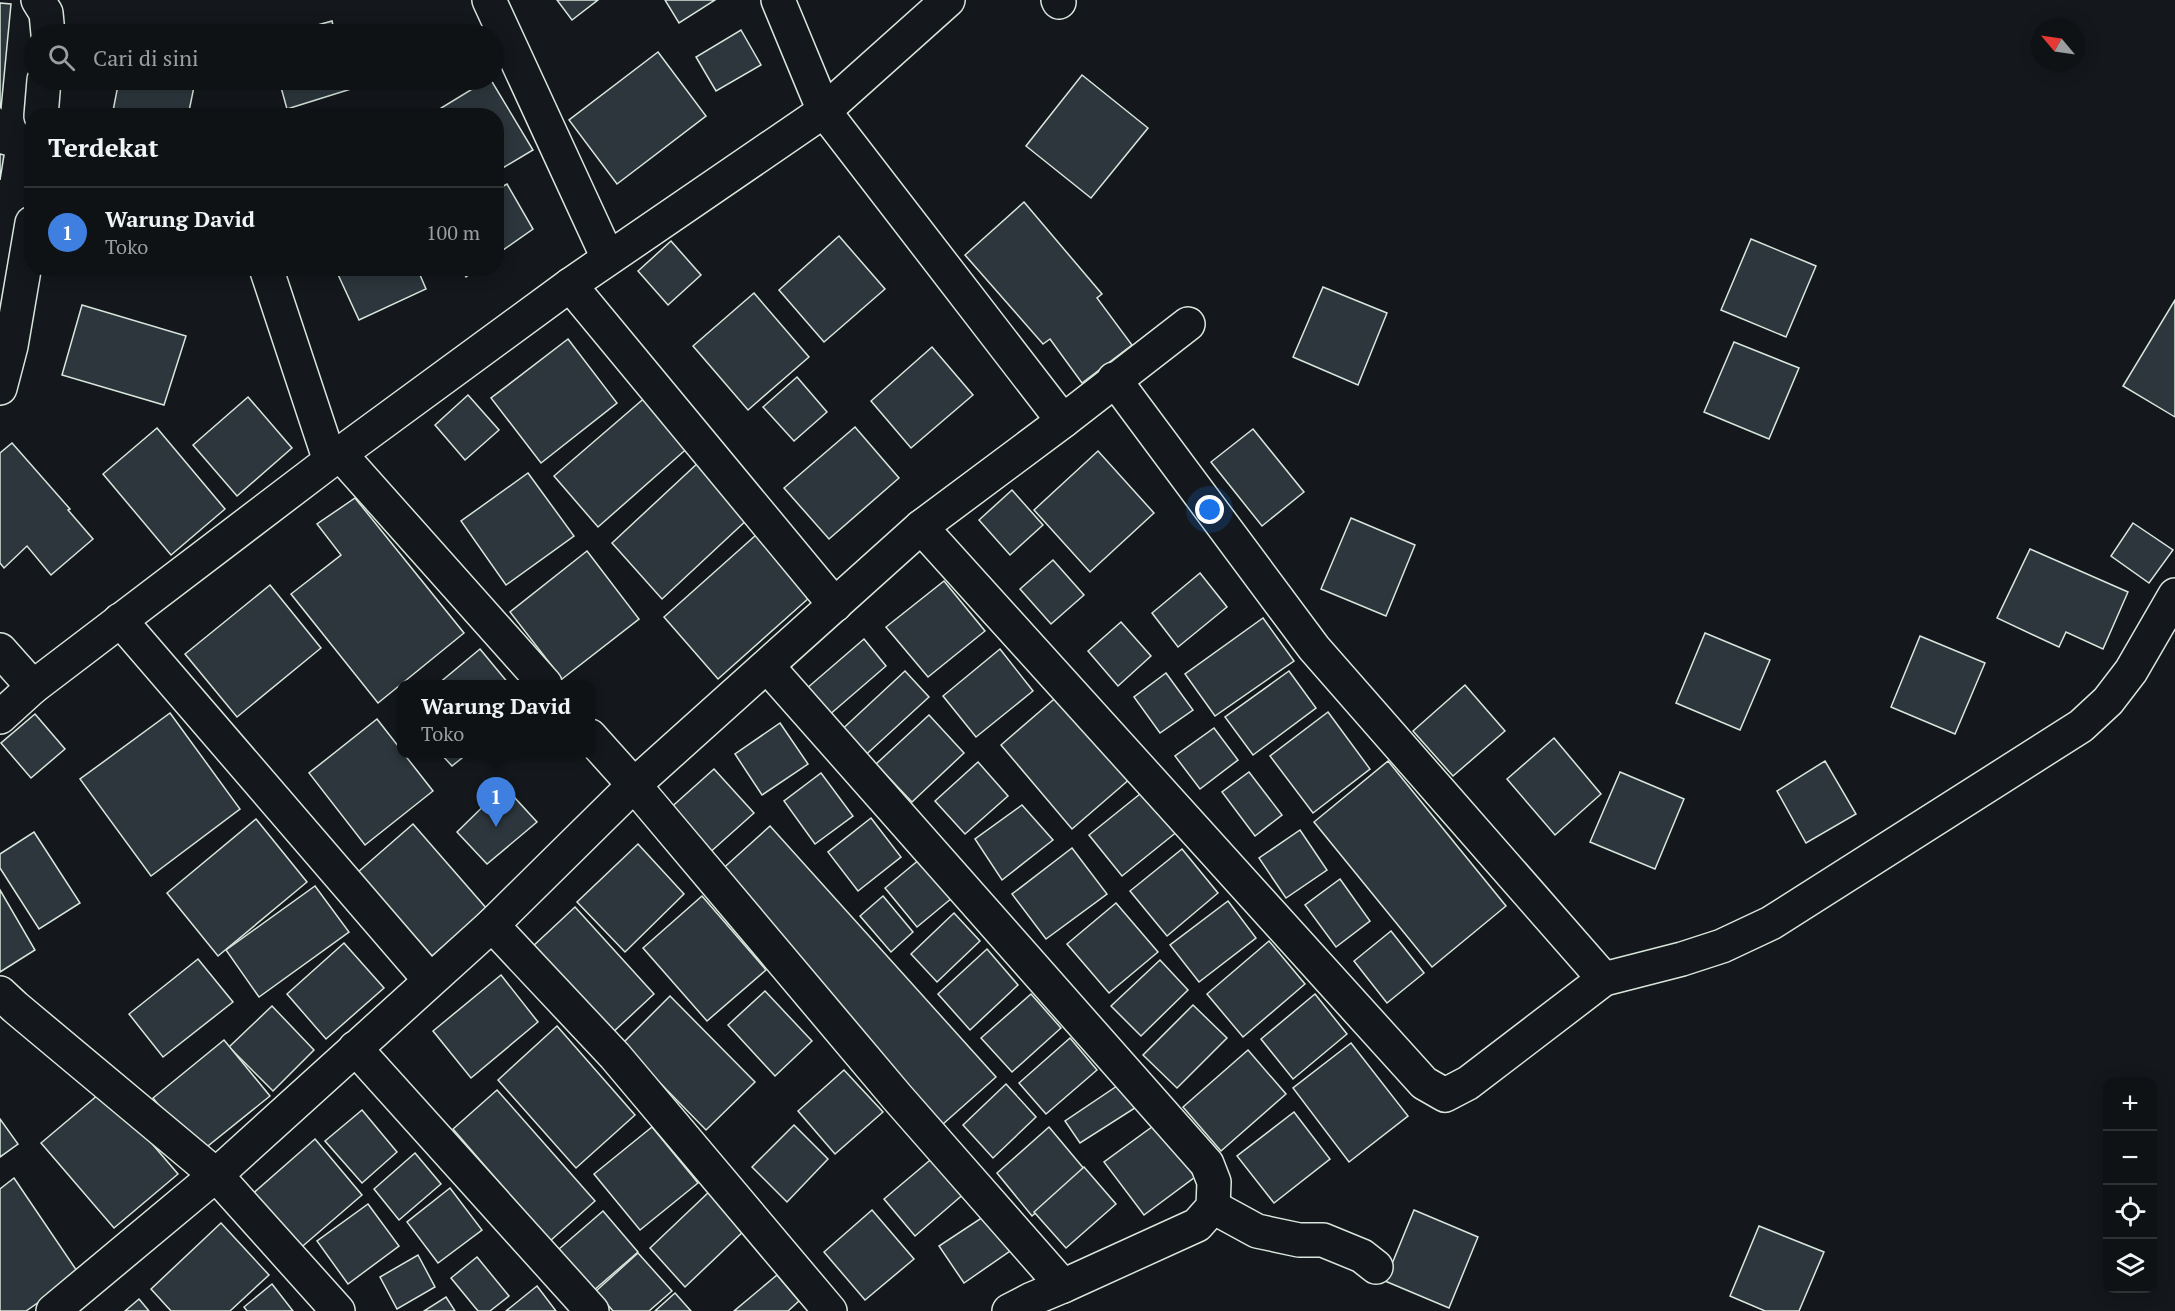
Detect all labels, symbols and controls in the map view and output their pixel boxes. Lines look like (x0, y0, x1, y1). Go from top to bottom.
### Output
north arrow (2031, 18, 2085, 72)
search box (24, 24, 504, 90)
icon: search (45, 41, 78, 74)
text: Cari di sini (93, 43, 199, 72)
text: Terdekat (48, 130, 159, 164)
text: Warung David (105, 204, 255, 233)
text: 1 (62, 219, 73, 246)
text: 100 m (426, 219, 480, 246)
text: Toko (105, 233, 148, 260)
your location (1195, 495, 1224, 524)
popup (397, 680, 595, 758)
text: Warung David (421, 691, 571, 720)
text: Toko (421, 720, 464, 747)
pin: 1 (476, 778, 516, 827)
map controls (2103, 1077, 2157, 1293)
button: + (2103, 1077, 2157, 1131)
button: − (2103, 1131, 2157, 1185)
button: locate (2103, 1185, 2157, 1239)
button: layers (2103, 1239, 2157, 1293)

